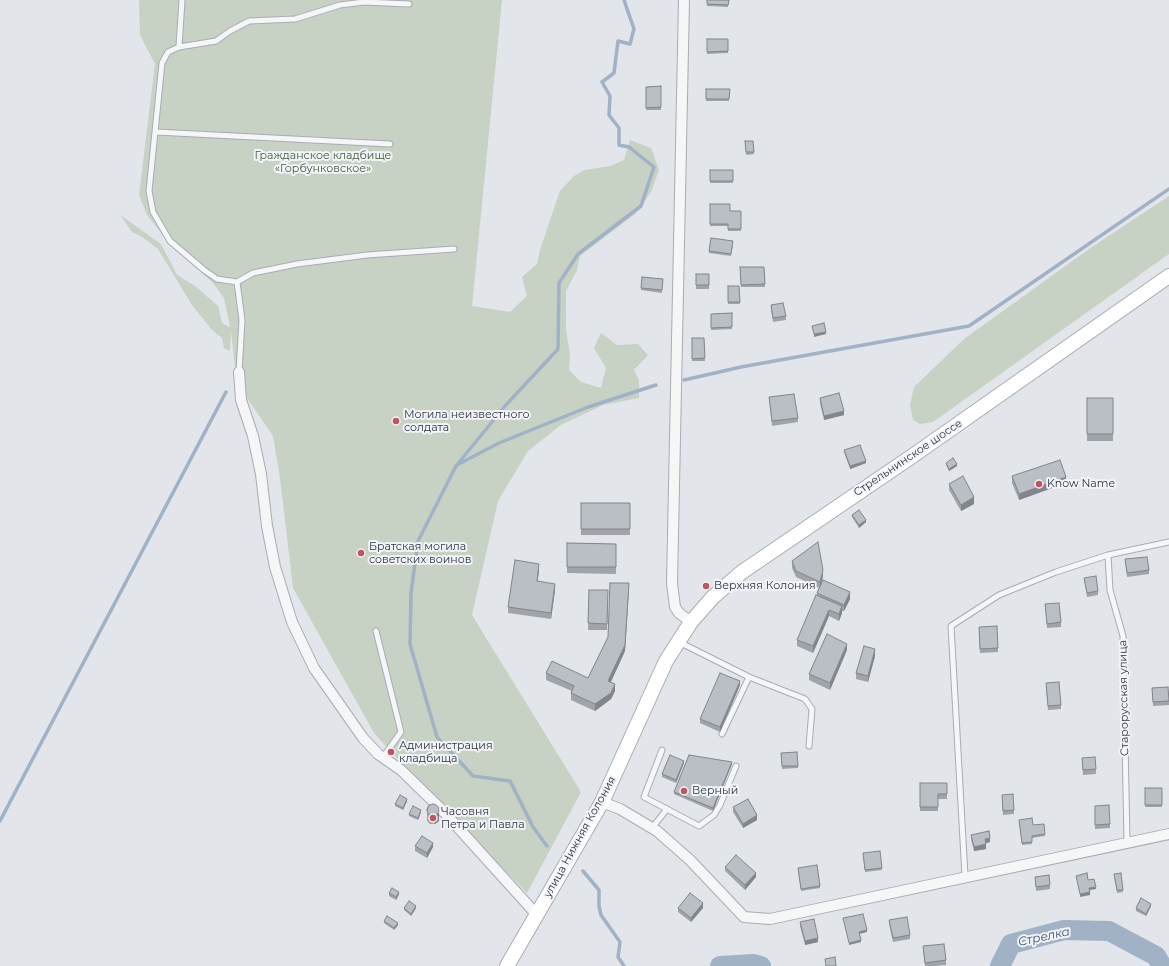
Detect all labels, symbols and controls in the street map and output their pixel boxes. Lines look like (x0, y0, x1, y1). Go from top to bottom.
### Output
park label: Гражданское кладбище «Горбунковское» (255, 149, 391, 175)
place label: Могила неизвестного солдата (404, 408, 529, 434)
marker: Могила неизвестного солдата (391, 416, 401, 426)
street label: Стрельнинское шоссе (851, 417, 965, 499)
place label: Know Name (1047, 477, 1115, 491)
marker: Know Name (1034, 479, 1044, 489)
place label: Братская могила советских воинов (369, 540, 471, 566)
marker: Братская могила советских воинов (356, 548, 366, 558)
place label: Верхняя Колония (714, 579, 816, 593)
marker: Верхняя Колония (701, 581, 711, 591)
street label: Старорусская улица (1116, 640, 1132, 756)
place label: Администрация кладбища (399, 739, 493, 765)
marker: Администрация кладбища (386, 747, 396, 757)
street label: улица Нижняя Колония (541, 774, 619, 900)
place label: Верный (692, 784, 738, 798)
marker: Верный (679, 786, 689, 796)
place label: Часовня Петра и Павла (441, 805, 525, 831)
marker: Часовня Петра и Павла (428, 813, 438, 823)
water label: Стрелка (1017, 924, 1071, 950)

